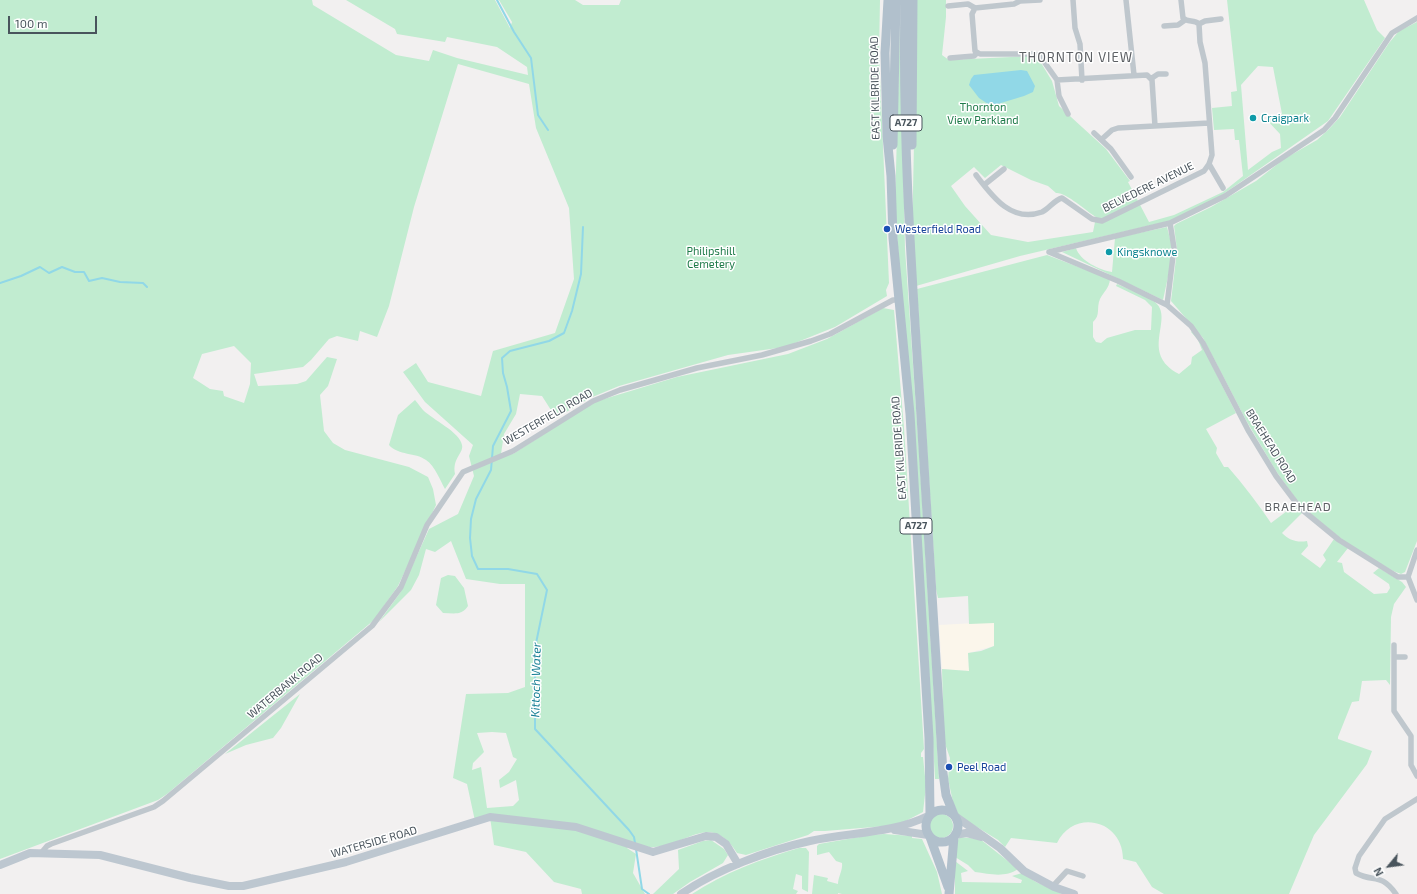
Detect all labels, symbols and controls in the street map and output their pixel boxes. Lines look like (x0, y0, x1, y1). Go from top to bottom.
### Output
scale bar (10, 8, 99, 34)
text: 100 m (15, 16, 47, 30)
street label: EAST KILBRIDE ROAD (867, 36, 883, 140)
district label: THORNTON VIEW (1019, 50, 1133, 66)
park label: Thornton View Parkland (947, 100, 1019, 126)
place label: Craigpark (1261, 111, 1309, 125)
marker: Craigpark (1248, 113, 1258, 123)
road number: A727 (890, 115, 922, 131)
street label: BELVEDERE AVENUE (1100, 159, 1196, 215)
place label: Westerfield Road (895, 222, 981, 236)
marker: Westerfield Road (882, 224, 892, 234)
park label: Philipshill Cemetery (686, 244, 736, 270)
place label: Kingsknowe (1117, 245, 1177, 259)
marker: Kingsknowe (1104, 247, 1114, 257)
street label: WESTERFIELD ROAD (501, 386, 595, 448)
street label: EAST KILBRIDE ROAD (889, 396, 909, 500)
street label: BRAEHEAD ROAD (1243, 406, 1299, 486)
district label: BRAEHEAD (1264, 500, 1332, 514)
road number: A727 (900, 518, 932, 534)
water label: Kittoch Water (528, 642, 544, 718)
street label: WATERBANK ROAD (245, 651, 325, 721)
place label: Peel Road (957, 760, 1006, 774)
marker: Peel Road (944, 762, 954, 772)
street label: WATERSIDE ROAD (329, 823, 419, 861)
north arrow (1369, 846, 1409, 886)
text: N (1370, 865, 1386, 879)

